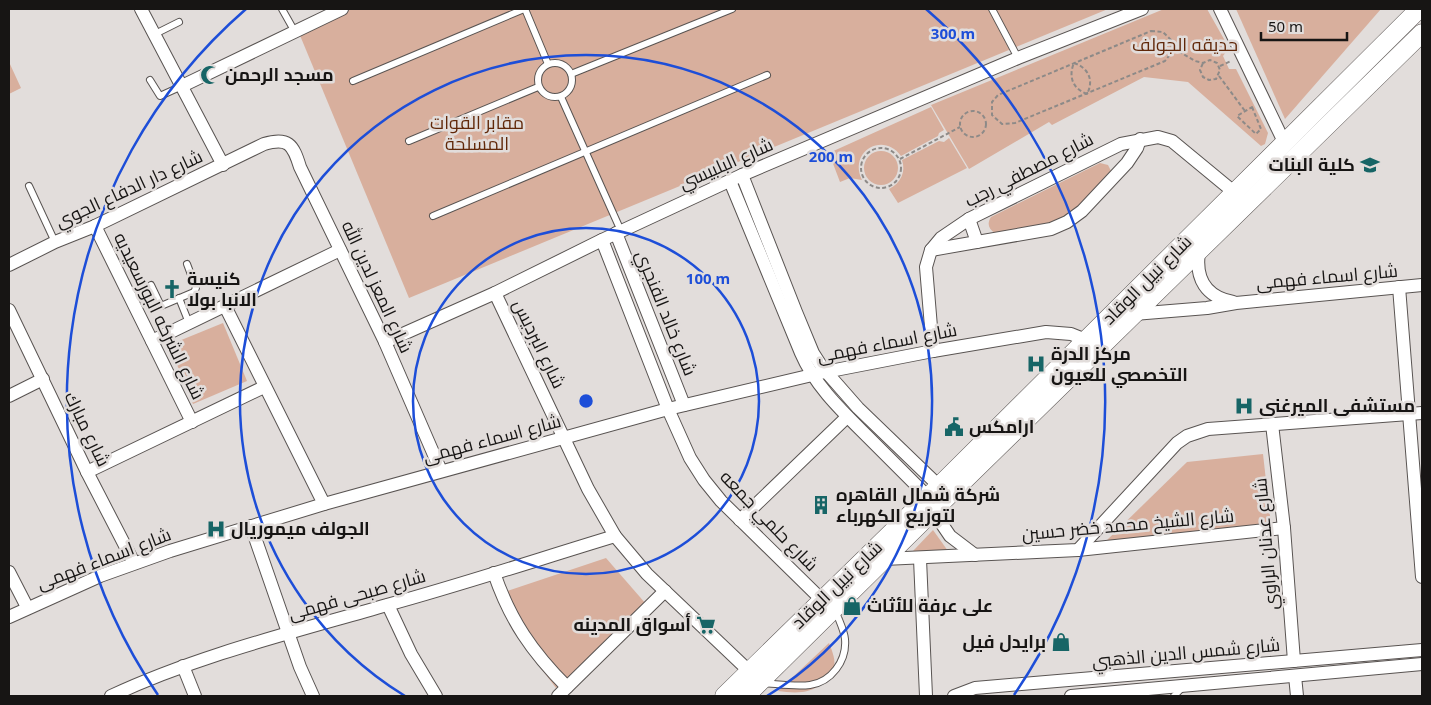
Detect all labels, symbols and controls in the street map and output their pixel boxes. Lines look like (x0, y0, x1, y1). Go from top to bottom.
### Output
scale bar (1261, 10, 1347, 42)
text: 50 m (1268, 16, 1303, 36)
text: 300 m (931, 23, 975, 43)
park label: حديقه الجولف (1132, 32, 1238, 56)
place label: مسجد الرحمن (225, 62, 334, 86)
mosque icon: مسجد الرحمن (199, 64, 221, 86)
park label: مقابر القوات المسلحة (430, 110, 524, 155)
street label: شارع مصطفي رجب (960, 126, 1098, 215)
street label: شارع البلبيسي (675, 132, 777, 196)
street label: شارع دار الدفاع الجوي (51, 143, 207, 235)
text: 200 m (809, 146, 853, 166)
place label: كلية البنات (1269, 152, 1355, 176)
school or university icon: كلية البنات (1359, 154, 1381, 176)
street label: شارع المعز لدين الله (336, 216, 419, 357)
street label: شارع الشركه البورسعيديه (108, 228, 211, 403)
street label: شارع نبيل الوقاد (1096, 229, 1197, 330)
street label: شارع خالد الفنجري (628, 246, 703, 380)
street label: شارع اسماء فهمى (1255, 258, 1399, 295)
place label: كنيسة الانبا بولا (187, 266, 257, 311)
text: 100 m (686, 268, 730, 288)
church icon: كنيسة الانبا بولا (161, 278, 183, 300)
street label: شارع البرديس (507, 295, 572, 392)
street label: شارع اسماء فهمى (815, 317, 959, 368)
place label: مركز الدرة التخصصي للعيون (1051, 341, 1188, 389)
hospital icon: مركز الدرة التخصصي للعيون (1025, 353, 1047, 375)
street label: شارع مبارك (59, 387, 116, 470)
centre of rings (577, 392, 595, 410)
place label: مستشفى الميرغنى (1259, 393, 1415, 417)
hospital icon: مستشفى الميرغنى (1233, 395, 1255, 417)
street label: شارع اسماء فهمى (420, 408, 564, 469)
place label: ارامكس (969, 414, 1034, 438)
public building icon: ارامكس (943, 416, 965, 438)
street label: شارع حلمي جمعه (713, 465, 824, 578)
street label: شارع عدنان الراوي (1247, 477, 1286, 611)
place label: شركة شمال القاهره لتوزيع الكهرباء (836, 482, 1000, 528)
building icon: شركة شمال القاهره لتوزيع الكهرباء (810, 494, 832, 516)
street label: شارع الشيخ محمد خضر حسين (1021, 503, 1235, 546)
place label: الجولف ميموريال (231, 516, 370, 540)
hospital icon: الجولف ميموريال (205, 518, 227, 540)
street label: شارع اسماء فهمى (33, 521, 175, 596)
street label: شارع نبيل الوقاد (786, 535, 888, 634)
street label: شارع صبحى فهمى (285, 563, 429, 626)
place label: على عرفة للأثاث (867, 593, 993, 617)
shop icon: على عرفة للأثاث (841, 595, 863, 617)
place label: أسواق المدينه (573, 612, 691, 636)
supermarket icon: أسواق المدينه (695, 614, 717, 636)
place label: برايدل فيل (962, 629, 1046, 653)
shop icon: برايدل فيل (1050, 631, 1072, 653)
street label: شارع شمس الدين الذهبي (1091, 632, 1281, 675)

